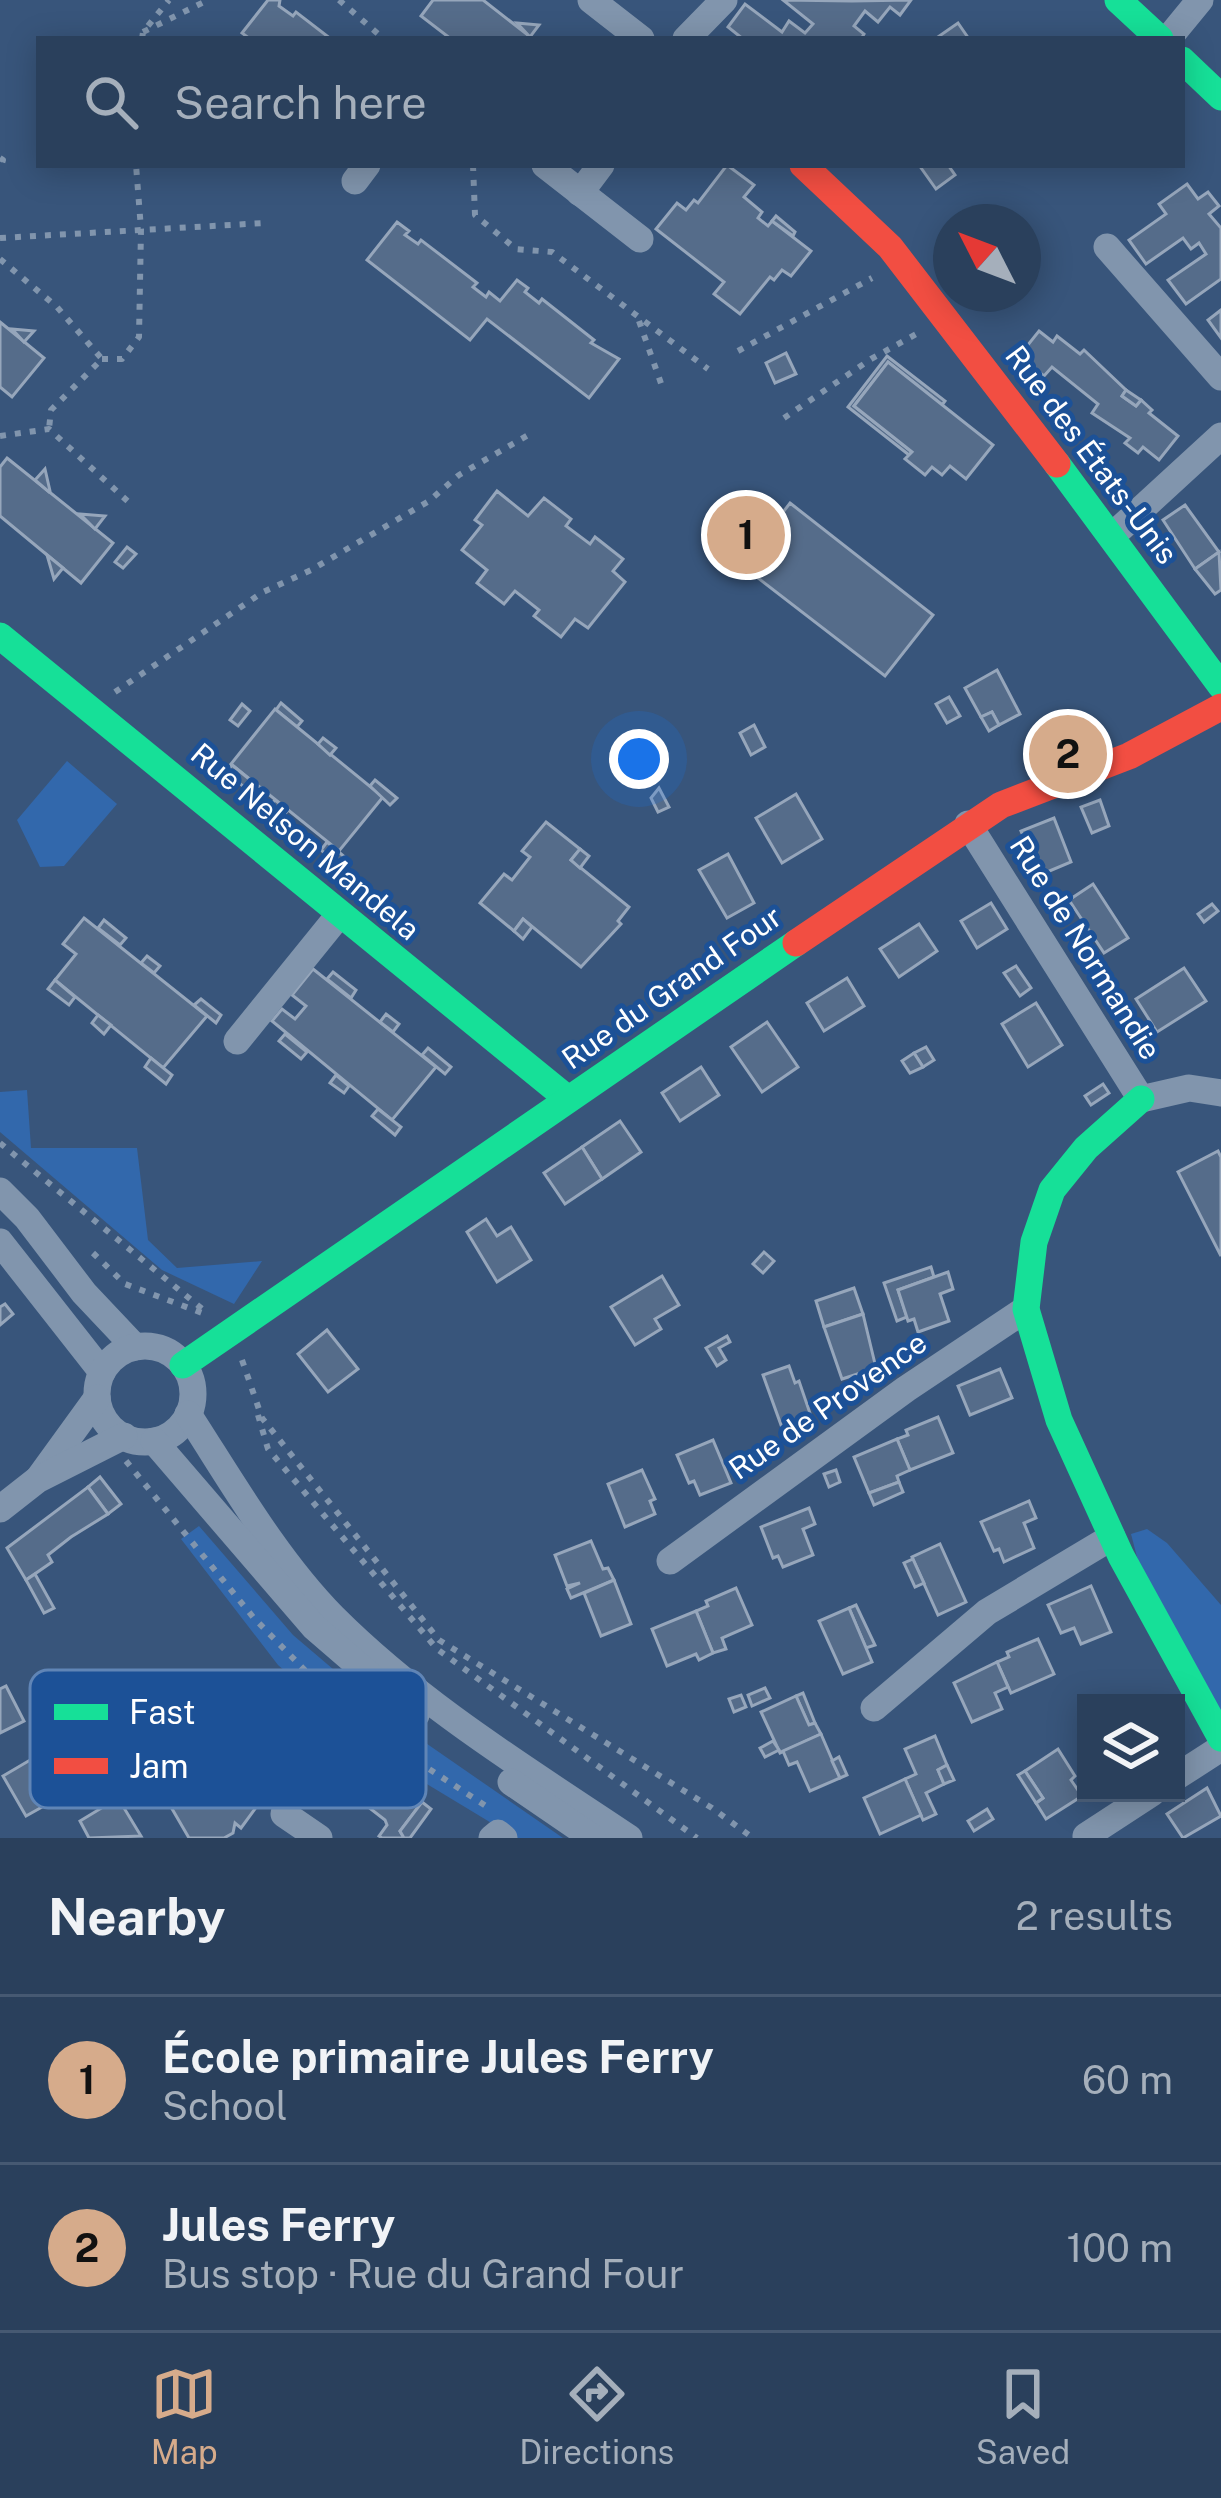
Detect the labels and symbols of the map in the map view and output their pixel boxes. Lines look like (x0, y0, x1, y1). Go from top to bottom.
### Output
north arrow (933, 204, 1041, 312)
street label: Rue des États-Unis (998, 338, 1186, 571)
pin: 1 (707, 490, 785, 580)
pin: 2 (1029, 709, 1107, 799)
your location (609, 729, 669, 789)
street label: Rue Nelson Mandela (184, 735, 427, 947)
street label: Rue de Normandie (1003, 829, 1169, 1066)
street label: Rue du Grand Four (555, 898, 788, 1076)
street label: Rue de Provence (722, 1324, 933, 1487)
legend (30, 1670, 426, 1808)
text: Fast (129, 1693, 196, 1731)
text: Jam (129, 1747, 189, 1785)

